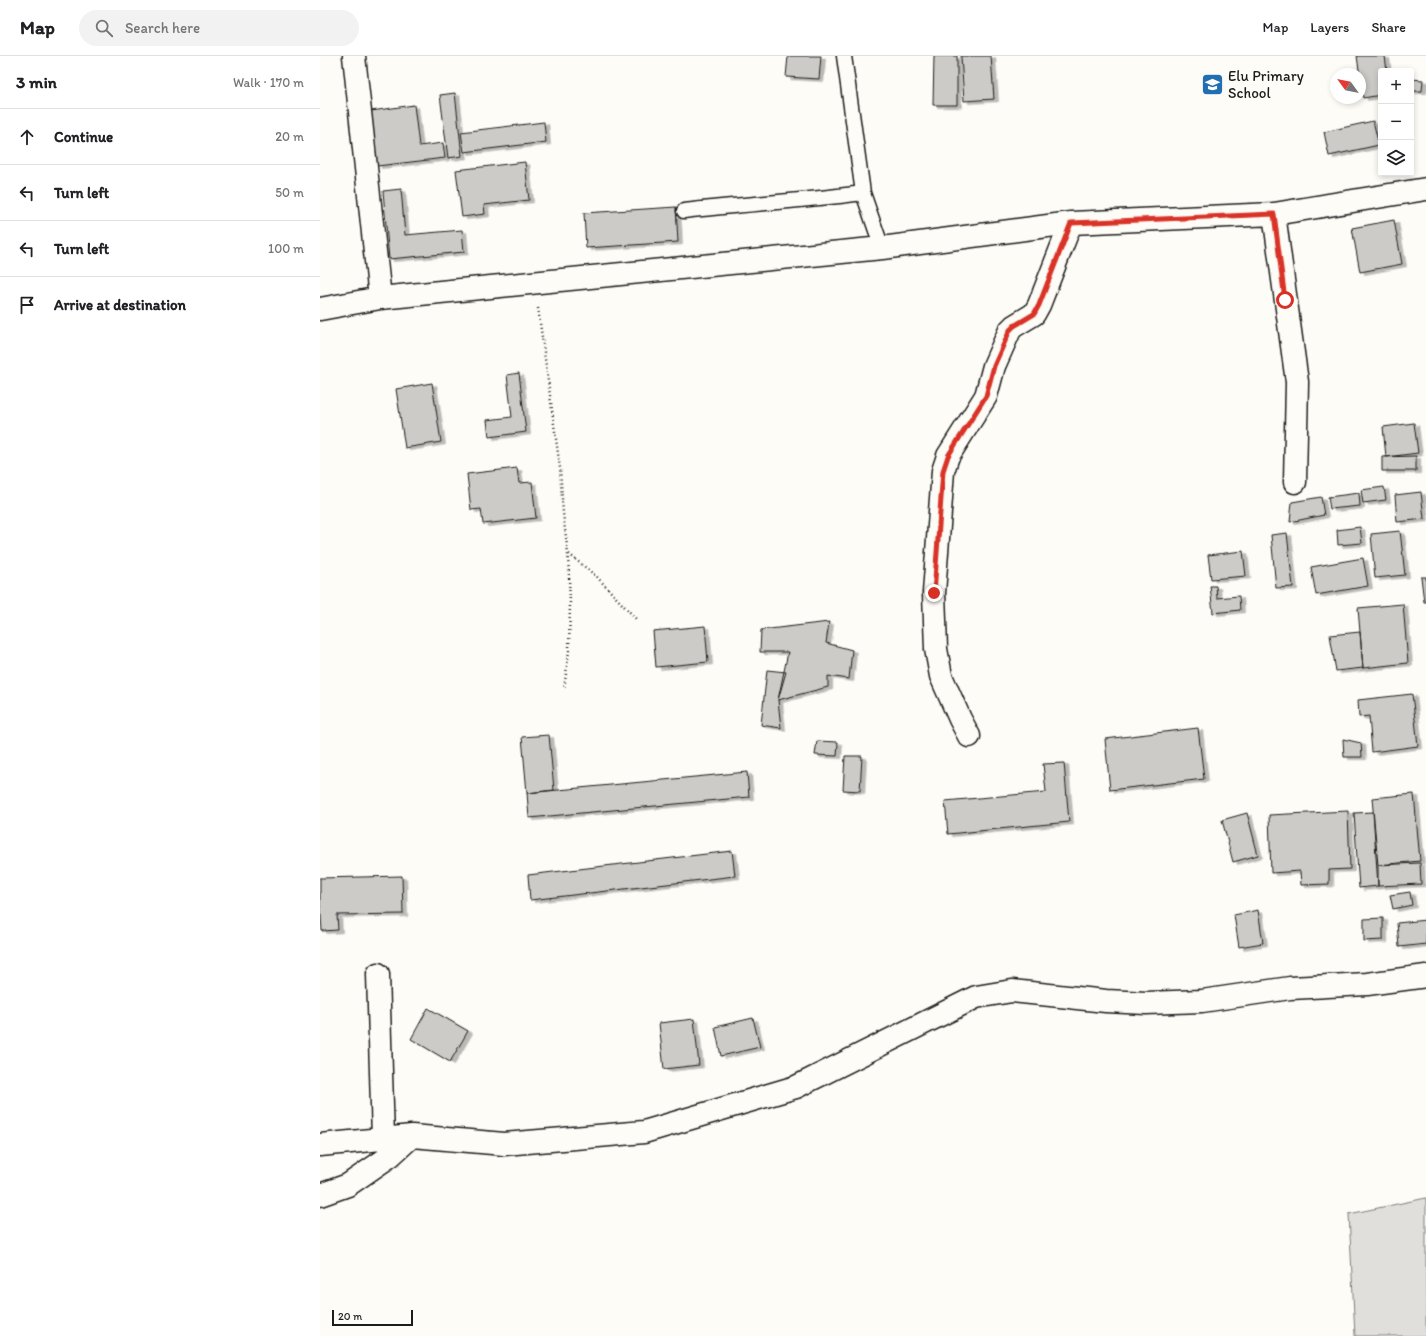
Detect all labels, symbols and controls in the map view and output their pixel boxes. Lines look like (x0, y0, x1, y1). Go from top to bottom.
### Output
search box (79, 10, 359, 46)
text: Map (20, 16, 55, 39)
icon: search (93, 17, 115, 39)
text: Search here (125, 19, 200, 37)
text: Map (1263, 19, 1288, 36)
text: Layers (1310, 19, 1349, 36)
text: Share (1371, 19, 1406, 36)
place label: Elu Primary School (1228, 67, 1304, 102)
north arrow (1330, 68, 1366, 104)
map controls (1378, 68, 1414, 176)
button: + (1378, 68, 1414, 104)
text: 3 min (16, 72, 57, 92)
school or university icon: Elu Primary School (1199, 72, 1225, 98)
text: Walk · 170 m (233, 75, 304, 90)
button: − (1378, 104, 1414, 140)
icon: ahead (16, 126, 38, 148)
text: Continue (54, 128, 113, 146)
text: 20 m (275, 129, 304, 144)
button: layers (1378, 140, 1414, 176)
icon: left (16, 182, 38, 204)
text: Turn left (54, 184, 109, 202)
text: 50 m (275, 185, 304, 200)
icon: left (16, 238, 38, 260)
text: Turn left (54, 240, 109, 258)
text: 100 m (268, 241, 304, 256)
route start (1276, 291, 1294, 309)
icon: arrive (16, 294, 38, 316)
text: Arrive at destination (54, 296, 186, 314)
route end (925, 584, 943, 602)
scale bar (332, 1308, 413, 1327)
text: 20 m (338, 1310, 362, 1323)

